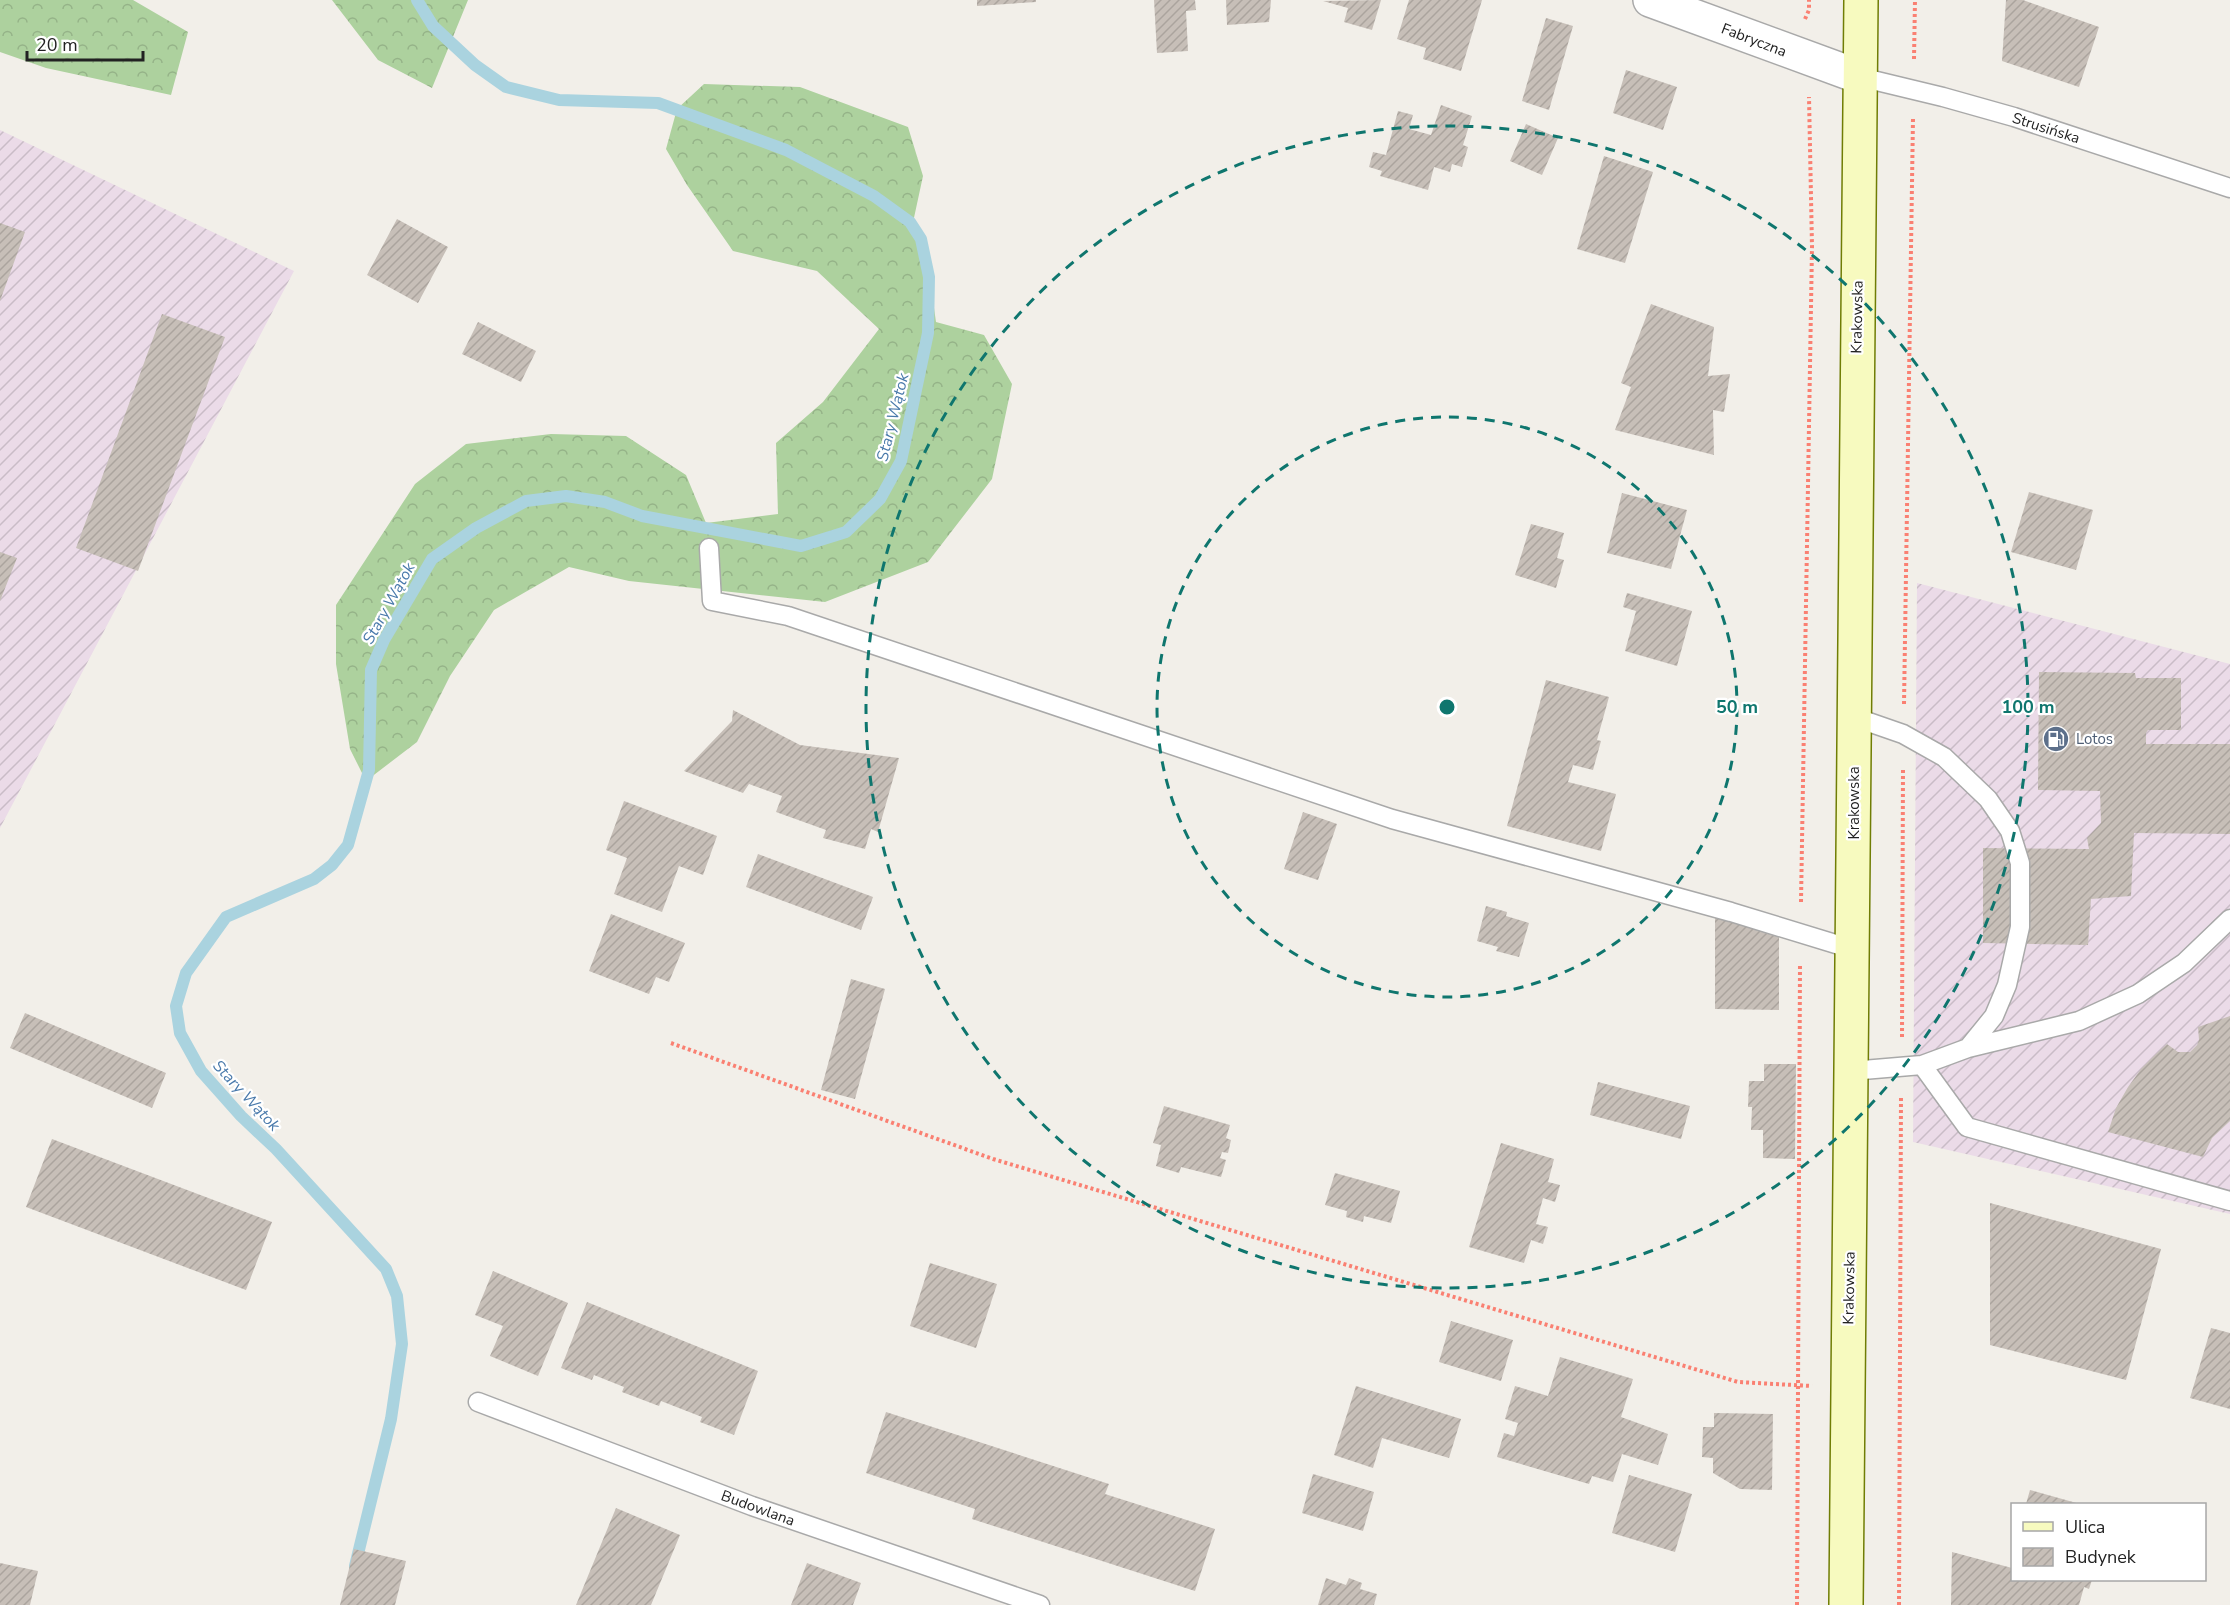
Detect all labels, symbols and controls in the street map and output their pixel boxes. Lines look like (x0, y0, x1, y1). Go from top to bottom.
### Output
street label: Fabryczna (1718, 18, 1790, 62)
scale bar (27, 24, 142, 62)
text: 20 m (36, 33, 78, 57)
street label: Strusińska (2010, 108, 2082, 148)
street label: Krakowska (1846, 280, 1868, 354)
water label: Stary Wątok (871, 370, 915, 464)
water label: Stary Wątok (357, 558, 421, 648)
text: 50 m (1716, 695, 1758, 719)
text: 100 m (2001, 695, 2055, 719)
centre of rings (1437, 697, 1457, 717)
fuel station icon: Lotos (2041, 724, 2071, 754)
place label: Lotos (2076, 729, 2113, 749)
street label: Krakowska (1844, 766, 1864, 840)
water label: Stary Wątok (208, 1055, 286, 1137)
street label: Krakowska (1838, 1251, 1860, 1325)
street label: Budowlana (718, 1485, 798, 1531)
legend (2011, 1503, 2206, 1581)
text: Ulica (2065, 1515, 2105, 1539)
text: Budynek (2065, 1545, 2137, 1569)

